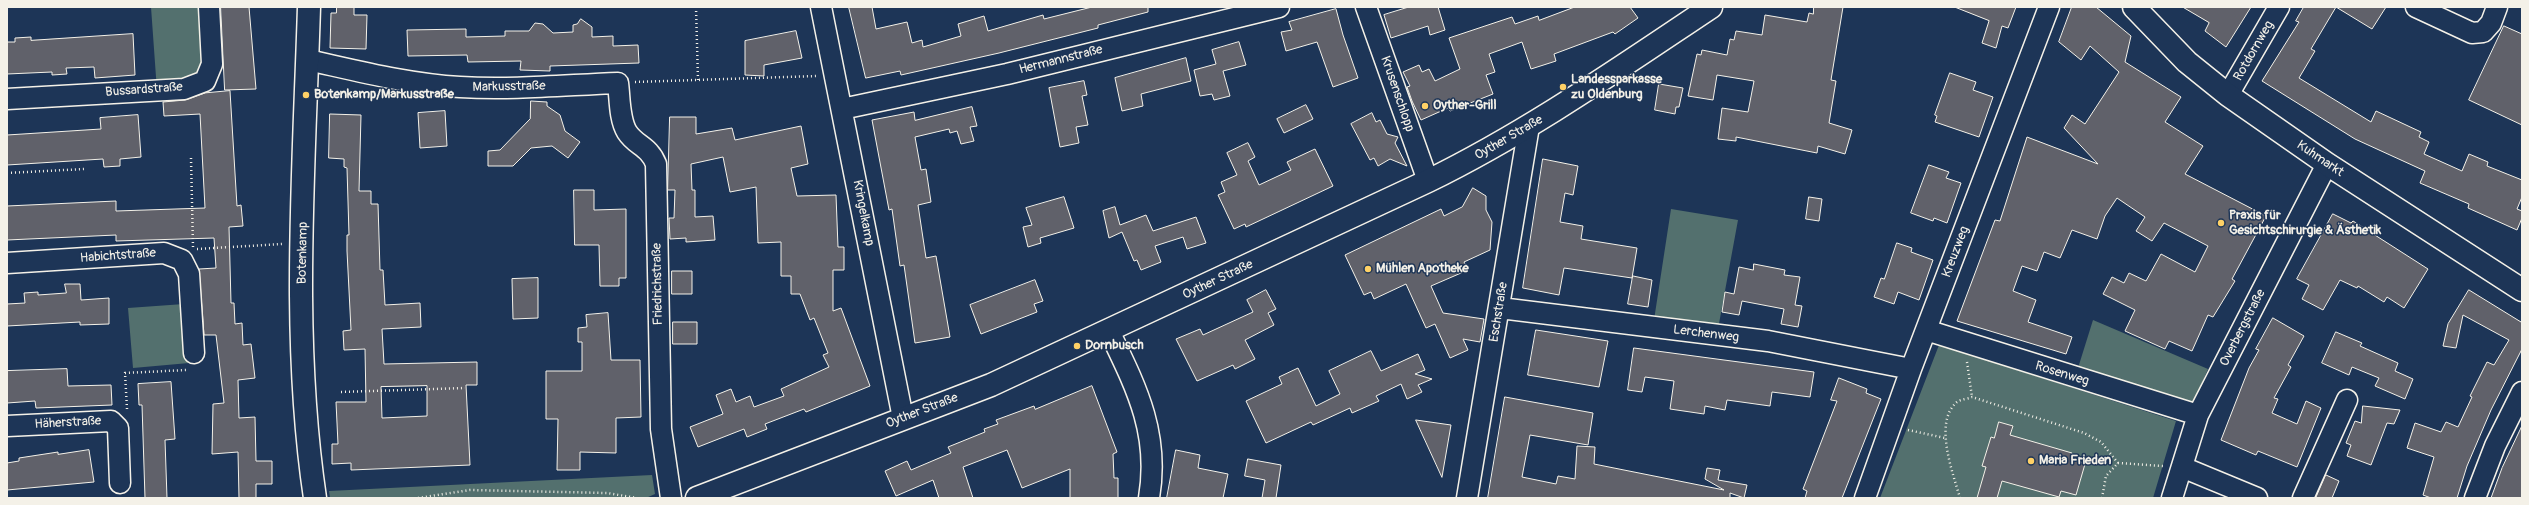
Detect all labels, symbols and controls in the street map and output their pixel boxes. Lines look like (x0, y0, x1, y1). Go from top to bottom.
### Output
street label: Rotdornweg (2231, 18, 2277, 84)
street label: Hermannstraße (1018, 42, 1104, 78)
street label: Krusenschlopp (1377, 54, 1417, 134)
place label: Landessparkasse zu Oldenburg (1571, 72, 1662, 103)
street label: Markusstraße (472, 79, 546, 95)
street label: Bussardstraße (105, 80, 183, 100)
marker: Landessparkasse zu Oldenburg (1558, 82, 1568, 92)
place label: Botenkamp/Markusstraße (314, 87, 454, 103)
marker: Botenkamp/Markusstraße (301, 90, 311, 100)
place label: Oyther-Grill (1433, 98, 1496, 114)
marker: Oyther-Grill (1420, 101, 1430, 111)
street label: Oyther Straße (1472, 112, 1546, 164)
street label: Kuhmarkt (2294, 138, 2346, 180)
street label: Kringelkamp (849, 179, 877, 247)
place label: Praxis für Gesichtschirurgie & Ästhetik (2229, 208, 2381, 239)
marker: Praxis für Gesichtschirurgie & Ästhetik (2216, 218, 2226, 228)
street label: Botenkamp (295, 222, 311, 284)
street label: Kreuzweg (1939, 224, 1973, 280)
street label: Friedrichstraße (649, 243, 667, 325)
street label: Habichtstraße (79, 246, 157, 266)
street label: Oyther Straße (1180, 257, 1256, 303)
place label: Mühlen Apotheke (1376, 261, 1469, 277)
marker: Mühlen Apotheke (1363, 264, 1373, 274)
street label: Eschstraße (1487, 281, 1511, 343)
street label: Overbergstraße (2217, 287, 2269, 369)
street label: Lerchenweg (1672, 322, 1740, 346)
place label: Dornbusch (1085, 338, 1144, 354)
marker: Dornbusch (1072, 341, 1082, 351)
street label: Rosenweg (2033, 358, 2091, 390)
street label: Oyther Straße (884, 390, 960, 432)
street label: Häherstraße (34, 413, 102, 433)
place label: Maria Frieden (2039, 453, 2111, 469)
marker: Maria Frieden (2026, 456, 2036, 466)

